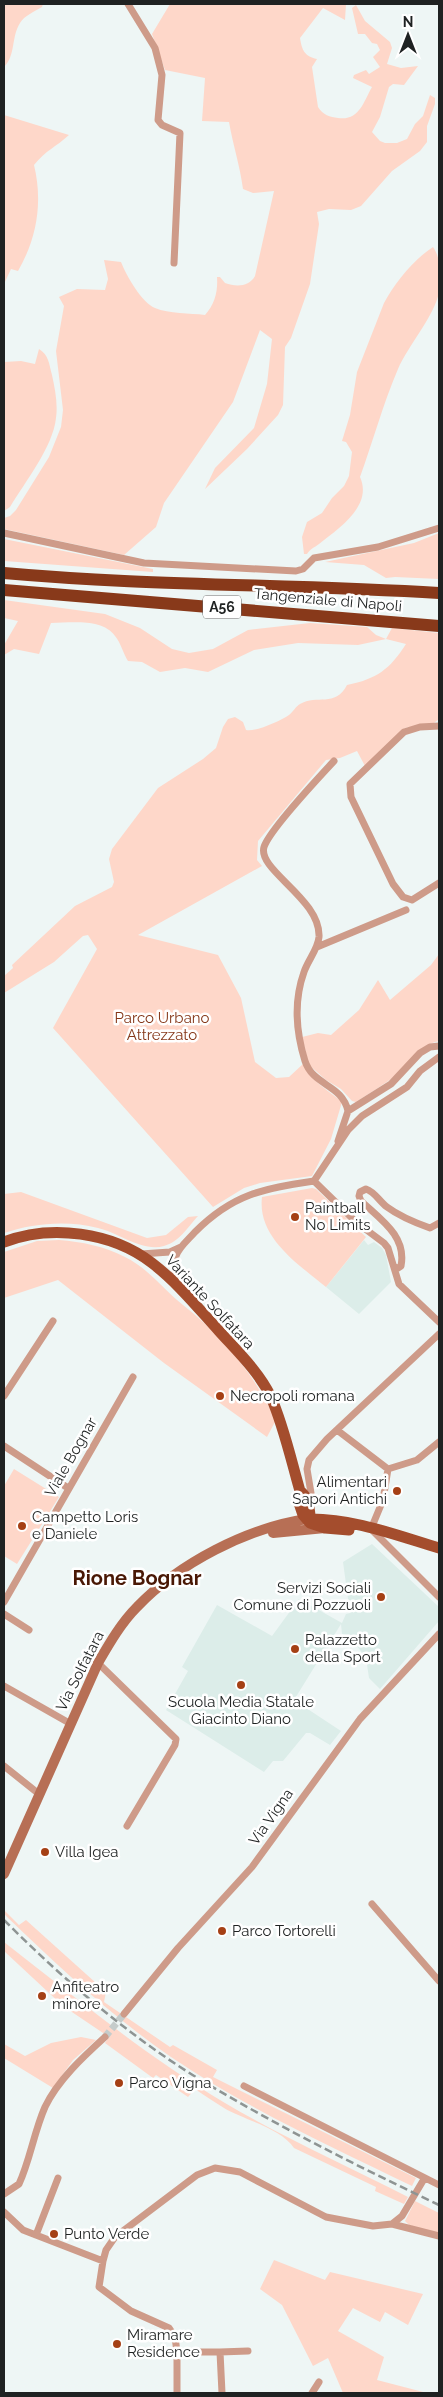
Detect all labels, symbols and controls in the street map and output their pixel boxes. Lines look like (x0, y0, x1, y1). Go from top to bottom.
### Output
north arrow (383, 10, 433, 60)
text: N (403, 14, 413, 30)
street label: Tangenziale di Napoli (253, 585, 403, 615)
road number: A56 (203, 596, 241, 618)
park label: Parco Urbano Attrezzato (115, 1009, 210, 1044)
place label: Paintball No Limits (305, 1199, 371, 1234)
marker: Paintball No Limits (289, 1211, 301, 1223)
street label: Variante Solfatara (162, 1251, 258, 1353)
place label: Necropoli romana (230, 1387, 355, 1405)
marker: Necropoli romana (214, 1390, 226, 1402)
street label: Viale Bognar (41, 1413, 101, 1500)
place label: Alimentari Sapori Antichi (292, 1473, 387, 1508)
marker: Alimentari Sapori Antichi (391, 1485, 403, 1497)
place label: Campetto Loris e Daniele (32, 1508, 138, 1543)
marker: Campetto Loris e Daniele (16, 1520, 28, 1532)
district label: Rione Bognar (73, 1566, 202, 1590)
place label: Servizi Sociali Comune di Pozzuoli (233, 1579, 371, 1614)
marker: Servizi Sociali Comune di Pozzuoli (375, 1591, 387, 1603)
street label: Via Solfatara (52, 1628, 108, 1714)
place label: Palazzetto della Sport (305, 1631, 381, 1666)
marker: Palazzetto della Sport (289, 1643, 301, 1655)
marker: Scuola Media Statale Giacinto Diano (235, 1679, 247, 1691)
place label: Scuola Media Statale Giacinto Diano (168, 1693, 314, 1728)
street label: Via Vigna (245, 1785, 297, 1849)
place label: Villa Igea (55, 1843, 118, 1861)
marker: Villa Igea (39, 1846, 51, 1858)
place label: Parco Tortorelli (232, 1922, 336, 1940)
marker: Parco Tortorelli (216, 1925, 228, 1937)
place label: Anfiteatro minore (52, 1978, 119, 2013)
marker: Anfiteatro minore (36, 1990, 48, 2002)
place label: Parco Vigna (129, 2074, 212, 2092)
marker: Parco Vigna (113, 2077, 125, 2089)
place label: Punto Verde (64, 2225, 149, 2243)
marker: Punto Verde (48, 2228, 60, 2240)
place label: Miramare Residence (127, 2326, 200, 2361)
marker: Miramare Residence (111, 2338, 123, 2350)

